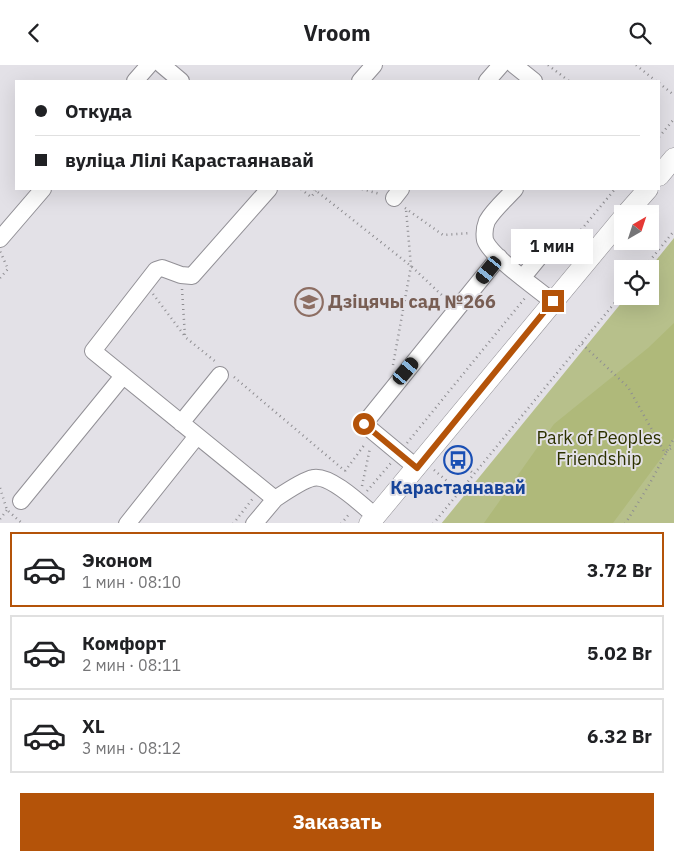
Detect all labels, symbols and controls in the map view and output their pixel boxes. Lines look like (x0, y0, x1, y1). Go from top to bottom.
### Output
text: Vroom (303, 18, 371, 47)
icon: back (20, 19, 48, 47)
icon: search (626, 19, 654, 47)
text: Откуда (65, 99, 132, 123)
text: вуліца Лілі Карастаянавай (65, 148, 314, 172)
north arrow (614, 205, 659, 250)
map controls (614, 205, 659, 305)
callout: 1 мин (512, 229, 594, 263)
text: 1 мин (530, 236, 574, 256)
car (473, 254, 504, 286)
button: locate (614, 260, 659, 305)
school or university icon: Дзіцячы сад №266 (294, 287, 324, 317)
place label: Дзіцячы сад №266 (328, 290, 496, 313)
route end (542, 290, 564, 312)
car (390, 355, 421, 387)
route start (353, 413, 375, 435)
park label: Park of Peoples Friendship (536, 426, 662, 470)
bus stop icon: Карастаянавай (443, 445, 473, 475)
place label: Карастаянавай (390, 476, 526, 499)
icon: car (22, 547, 67, 592)
text: Эконом (82, 548, 153, 572)
text: 3.72 Br (587, 558, 652, 582)
text: 1 мин · 08:10 (82, 572, 181, 592)
icon: car (22, 630, 67, 675)
text: Комфорт (82, 631, 166, 655)
text: 5.02 Br (587, 641, 652, 665)
text: 2 мин · 08:11 (82, 655, 181, 675)
icon: car (22, 713, 67, 758)
text: XL (82, 714, 105, 738)
text: 6.32 Br (587, 724, 652, 748)
text: 3 мин · 08:12 (82, 738, 181, 758)
button: Заказать (20, 793, 654, 851)

